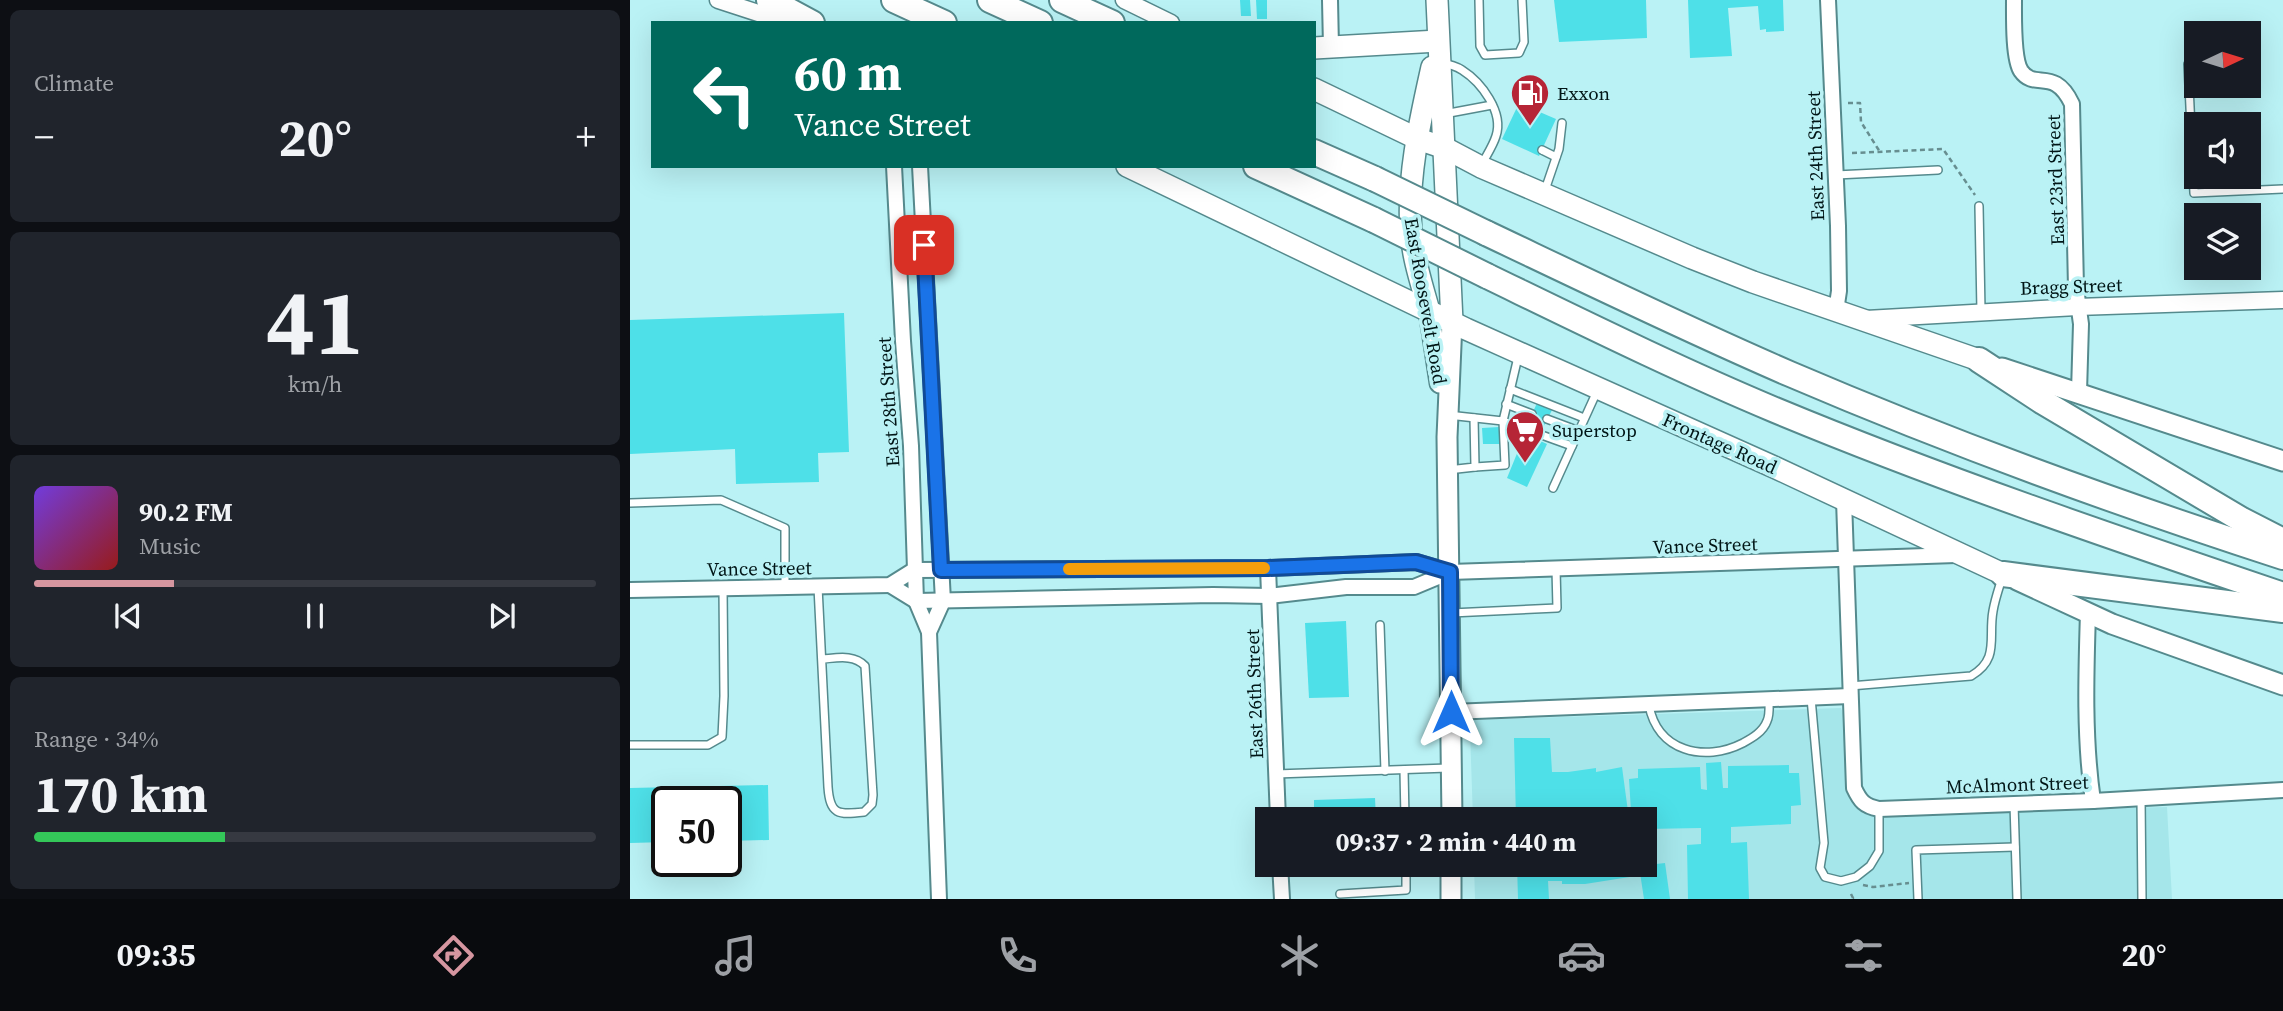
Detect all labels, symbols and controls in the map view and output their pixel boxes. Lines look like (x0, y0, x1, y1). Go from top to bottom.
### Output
north arrow (2184, 21, 2261, 98)
map controls (2184, 21, 2261, 280)
text: 60 m (794, 39, 902, 106)
icon: left (679, 49, 770, 140)
text: Climate (34, 67, 114, 99)
fuel station icon: Exxon (1509, 72, 1551, 127)
place label: Exxon (1557, 80, 1610, 106)
street label: East 24th Street (1800, 90, 1830, 221)
text: 20° (278, 102, 352, 173)
text: Vance Street (794, 103, 971, 147)
text: − (34, 111, 54, 163)
text: + (576, 111, 596, 163)
button: sound (2184, 112, 2261, 189)
street label: East 23rd Street (2040, 113, 2070, 246)
button: layers (2184, 203, 2261, 280)
pin (894, 215, 954, 275)
street label: East Roosevelt Road (1399, 216, 1453, 387)
icon: arrive (905, 226, 943, 264)
text: 41 (266, 260, 364, 384)
street label: Bragg Street (2019, 271, 2123, 301)
street label: East 28th Street (870, 335, 906, 468)
text: km/h (288, 368, 342, 400)
street label: Frontage Road (1659, 406, 1782, 480)
supermarket icon: Superstop (1504, 409, 1546, 464)
place label: Superstop (1552, 417, 1637, 443)
text: 90.2 FM (139, 494, 233, 530)
text: Music (139, 530, 201, 562)
street label: Vance Street (1652, 530, 1759, 560)
street label: Vance Street (706, 554, 812, 582)
icon: previous (109, 597, 147, 635)
icon: pause (296, 597, 334, 635)
icon: next (483, 597, 521, 635)
street label: East 26th Street (1239, 628, 1269, 759)
position arrow (1414, 675, 1488, 749)
text: Range · 34% (34, 723, 159, 755)
text: 170 km (34, 758, 208, 829)
street label: McAlmont Street (1945, 768, 2090, 799)
speed limit sign: 50 (651, 786, 742, 877)
text: 09:37 · 2 min · 440 m (1336, 824, 1576, 860)
icon: directions (429, 931, 478, 980)
icon: music (711, 931, 760, 980)
icon: phone (993, 931, 1042, 980)
icon: climate (1275, 931, 1324, 980)
icon: car (1557, 931, 1606, 980)
icon: filters (1839, 931, 1888, 980)
text: 09:35 (117, 933, 196, 977)
text: 20° (2121, 933, 2166, 977)

